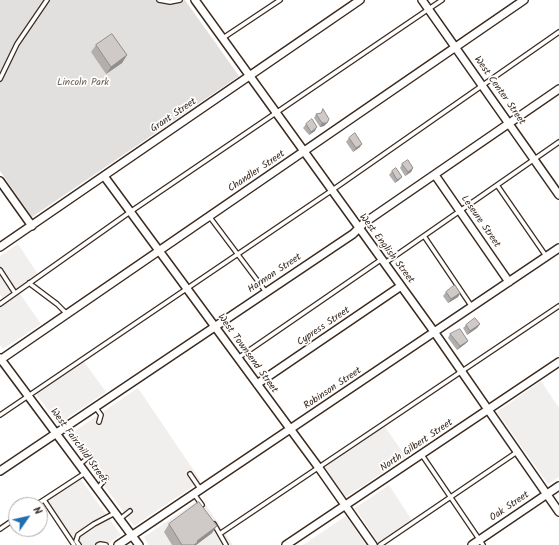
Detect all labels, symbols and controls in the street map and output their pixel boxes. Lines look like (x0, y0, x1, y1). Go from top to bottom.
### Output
street label: West Center Street (471, 54, 527, 128)
park label: Lincoln Park (57, 77, 109, 89)
street label: Grant Street (149, 96, 199, 136)
street label: Chandler Street (226, 149, 288, 195)
street label: Leseure Street (458, 194, 502, 250)
street label: West English Street (356, 212, 416, 286)
street label: Harmon Street (246, 252, 304, 296)
street label: Cypress Street (295, 305, 353, 349)
street label: West Townsend Street (214, 312, 280, 396)
street label: Robinson Street (302, 365, 364, 413)
street label: West Fairchild Street (47, 406, 109, 486)
street label: North Gilbert Street (378, 417, 456, 475)
street label: Oak Street (488, 489, 532, 525)
north arrow (8, 497, 48, 537)
text: N (28, 503, 47, 519)

